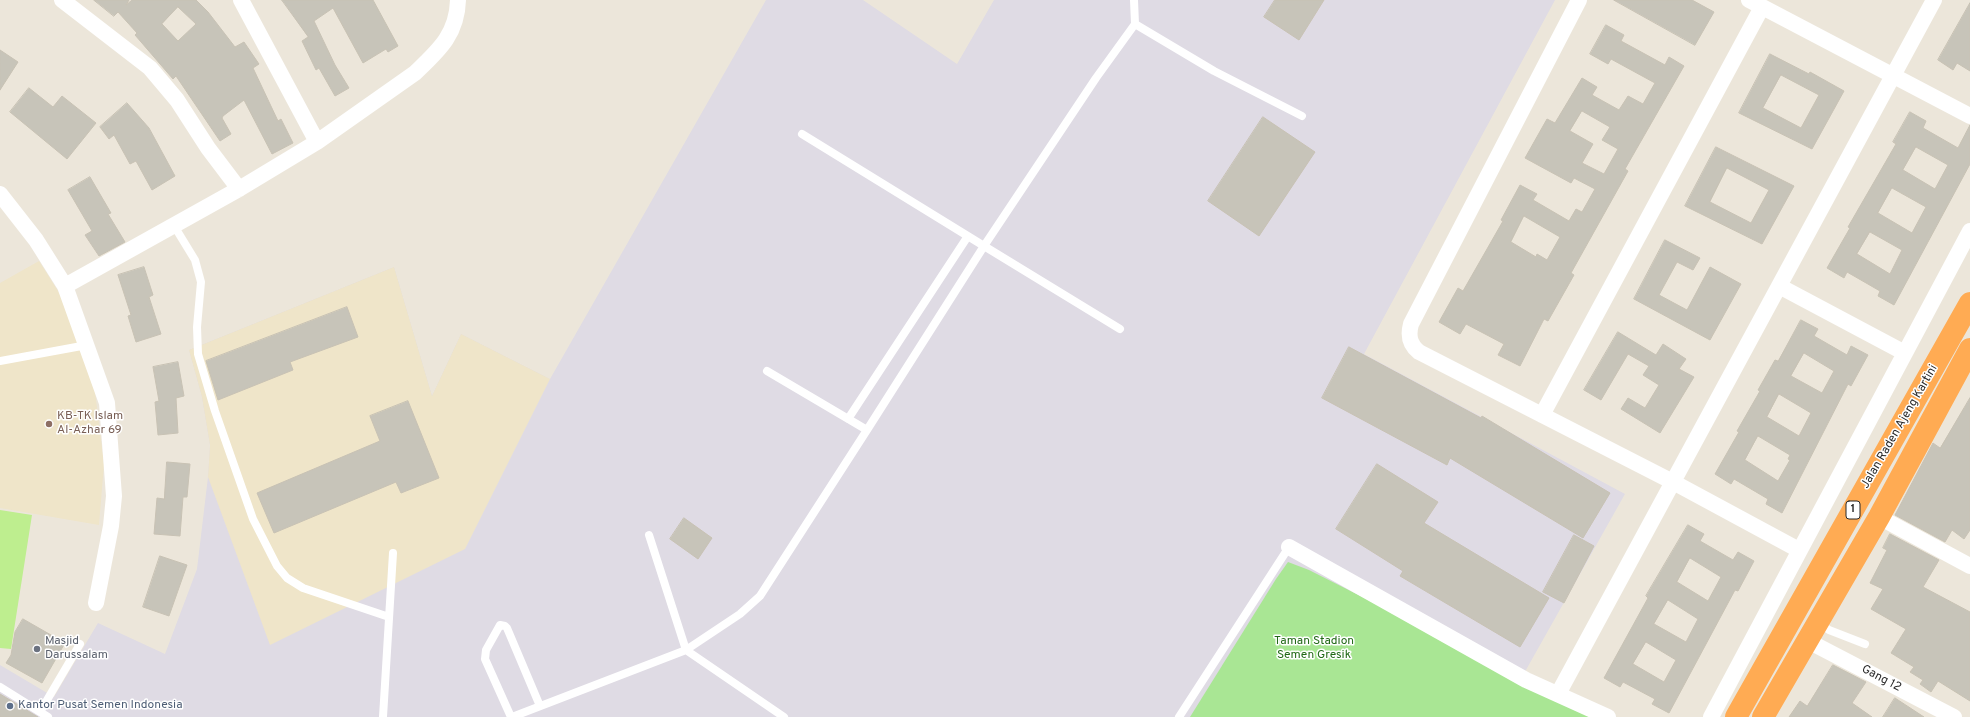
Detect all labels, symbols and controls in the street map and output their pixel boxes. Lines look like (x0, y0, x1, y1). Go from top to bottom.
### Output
street label: Jalan Raden Ajeng Kartini (1859, 363, 1941, 491)
place label: KB-TK Islam Al-Azhar 69 (57, 410, 123, 438)
marker: KB-TK Islam Al-Azhar 69 (44, 419, 54, 429)
road number: 1 (1846, 501, 1860, 519)
place label: Masjid Darussalam (45, 635, 108, 663)
park label: Taman Stadion Semen Gresik (1274, 635, 1354, 663)
marker: Masjid Darussalam (32, 644, 42, 654)
street label: Gang 12 (1859, 663, 1903, 695)
place label: Kantor Pusat Semen Indonesia (18, 699, 182, 713)
marker: Kantor Pusat Semen Indonesia (5, 701, 15, 711)

